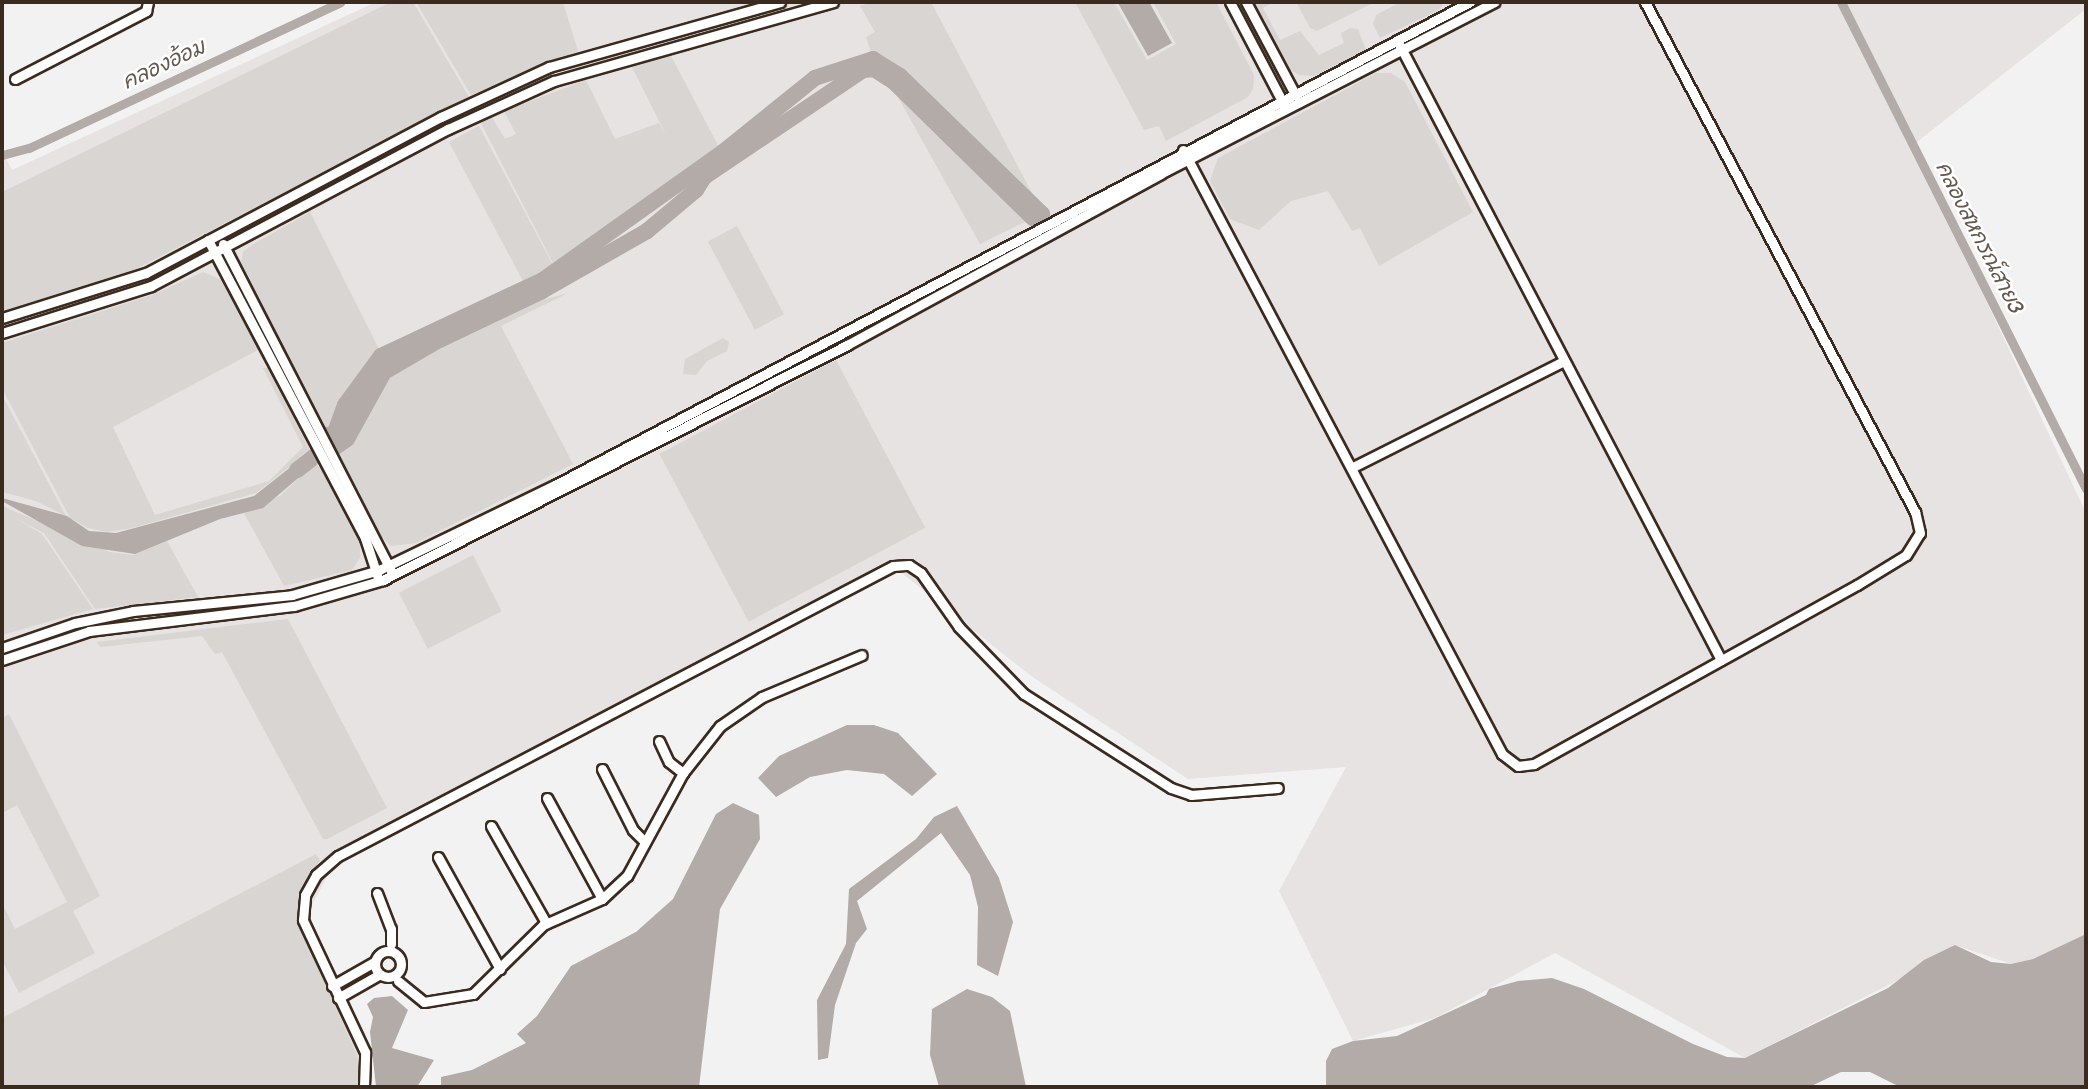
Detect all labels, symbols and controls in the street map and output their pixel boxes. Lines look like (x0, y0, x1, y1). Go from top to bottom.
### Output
water label: คลองอ้อม (118, 35, 210, 95)
water label: คลองสหกรณ์สาย3 (1930, 158, 2028, 318)

